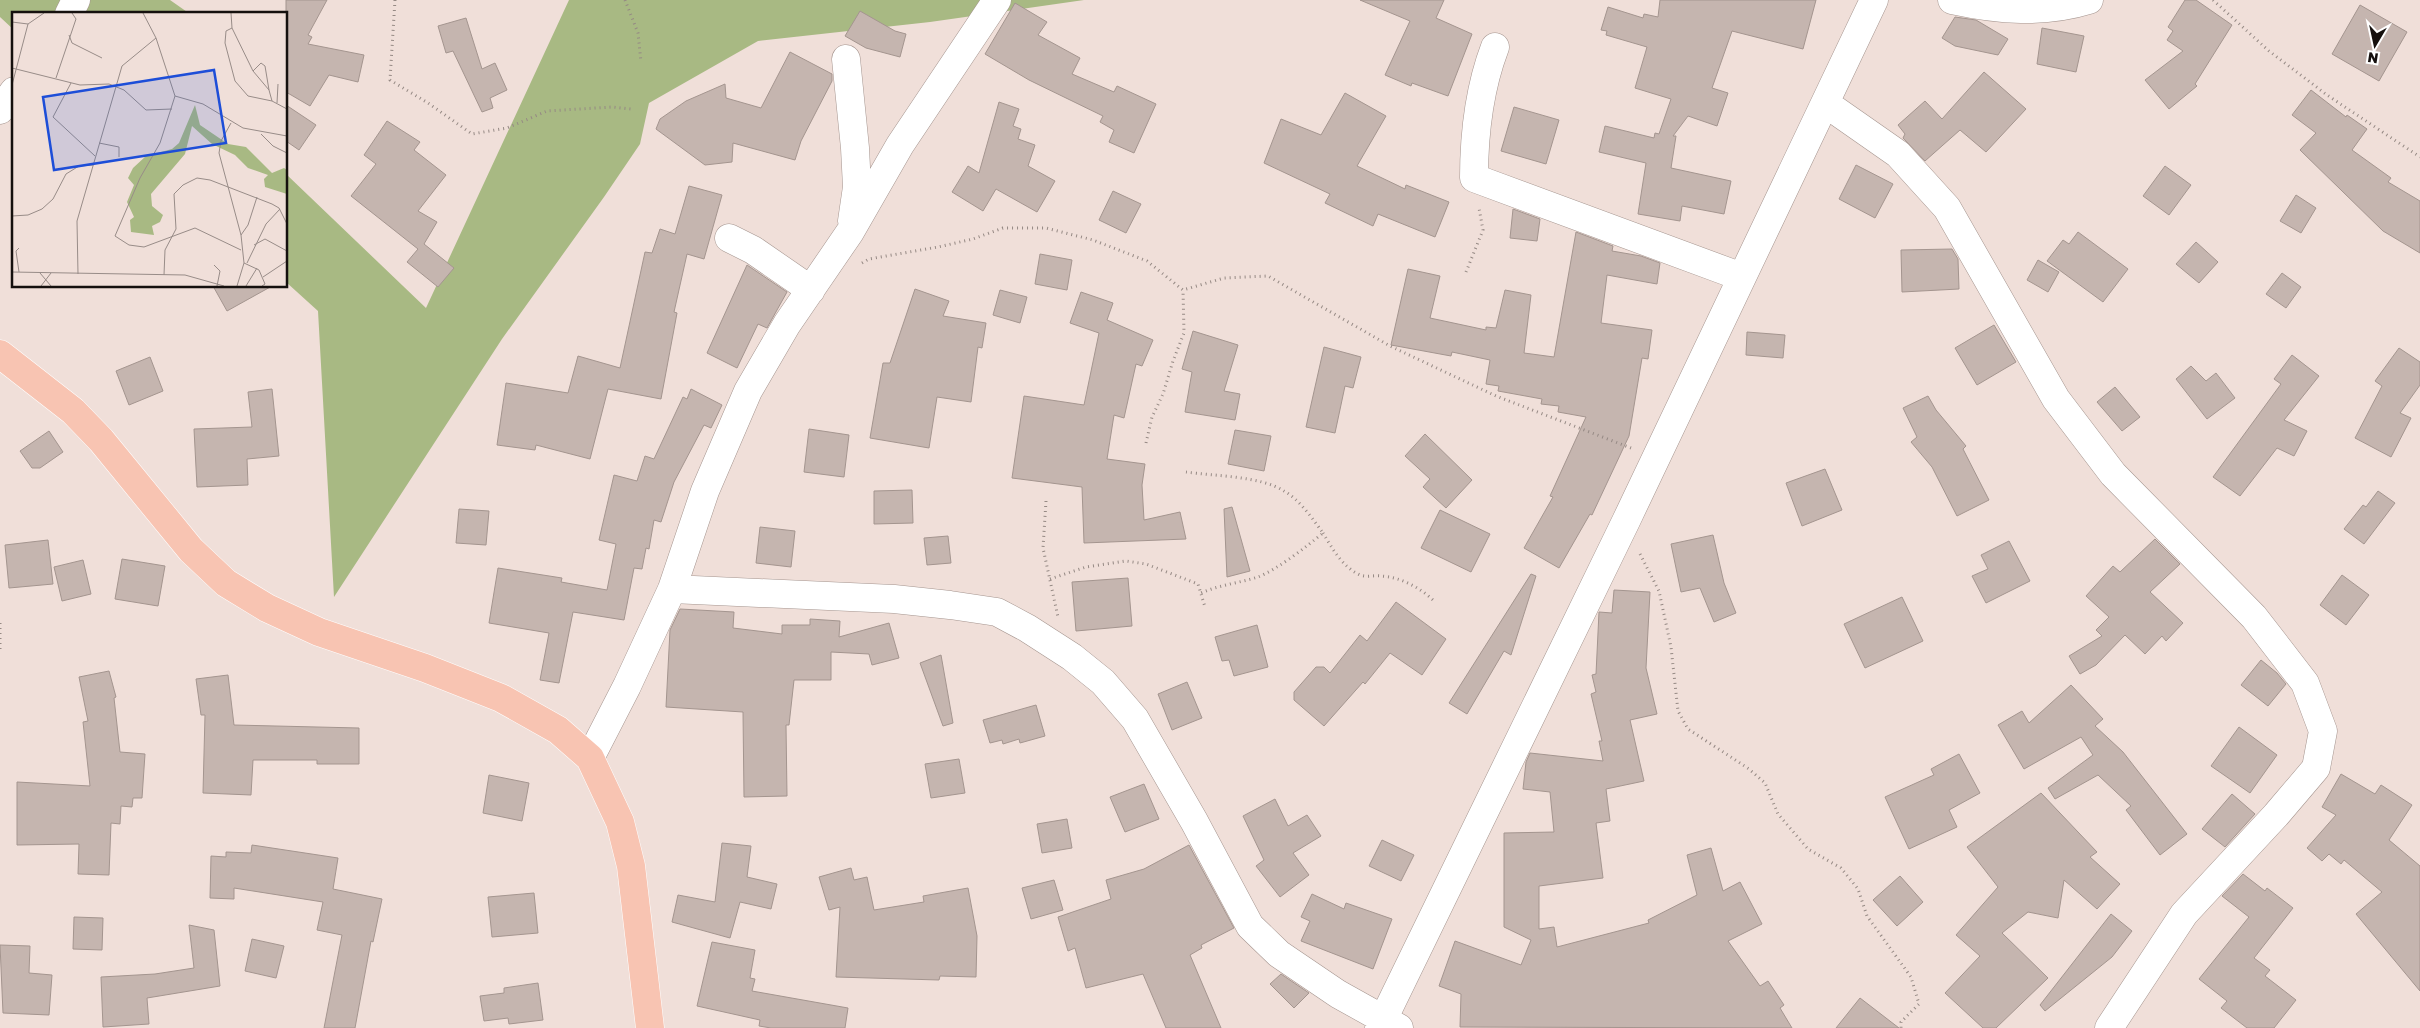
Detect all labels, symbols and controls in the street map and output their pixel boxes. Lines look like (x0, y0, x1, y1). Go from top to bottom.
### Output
inset map (12, 12, 288, 288)
north arrow (2350, 20, 2400, 70)
text: N (2366, 49, 2379, 68)

